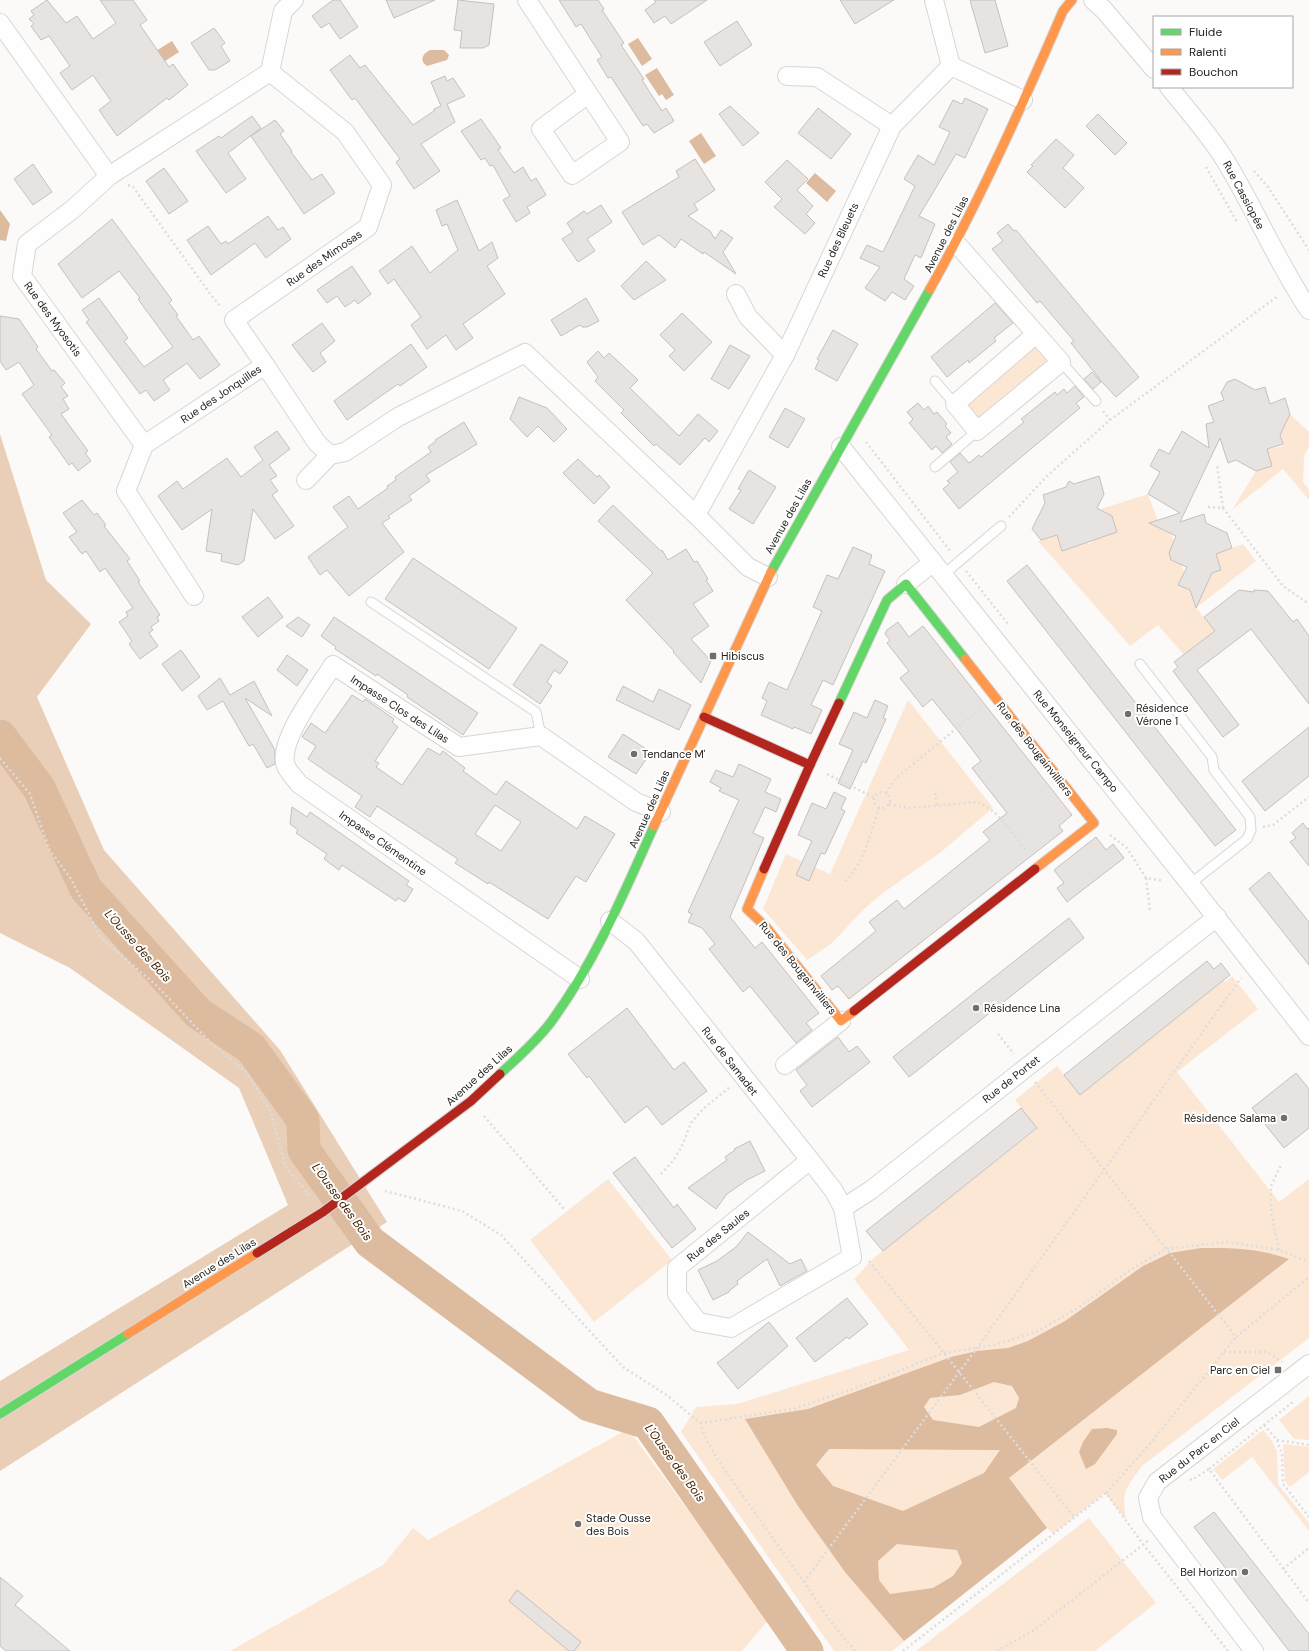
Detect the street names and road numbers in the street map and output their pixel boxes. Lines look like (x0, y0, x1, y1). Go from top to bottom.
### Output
street label: Rue Cassiopée (1220, 158, 1268, 232)
street label: Avenue des Lilas (921, 193, 971, 275)
street label: Rue des Bleuets (815, 200, 861, 280)
street label: Rue des Mimosas (284, 227, 364, 289)
street label: Rue des Myosotis (21, 279, 85, 359)
street label: Rue des Jonquilles (178, 362, 264, 426)
street label: Avenue des Lilas (761, 476, 815, 556)
street label: Impasse Clos des Lilas (348, 672, 452, 746)
street label: Rue Monseigneur Campo (1030, 687, 1122, 795)
street label: Rue des Bougainvilliers (994, 699, 1076, 799)
street label: Avenue des Lilas (625, 768, 673, 850)
street label: Impasse Clémentine (336, 807, 430, 879)
street label: Rue des Bougainvilliers (756, 919, 840, 1017)
street label: Rue de Samadet (699, 1024, 761, 1098)
street label: Avenue des Lilas (443, 1042, 515, 1108)
street label: Rue de Portet (979, 1052, 1043, 1106)
street label: Rue des Saules (684, 1205, 752, 1265)
street label: Avenue des Lilas (180, 1235, 258, 1291)
street label: Rue du Parc en Ciel (1156, 1414, 1242, 1486)

